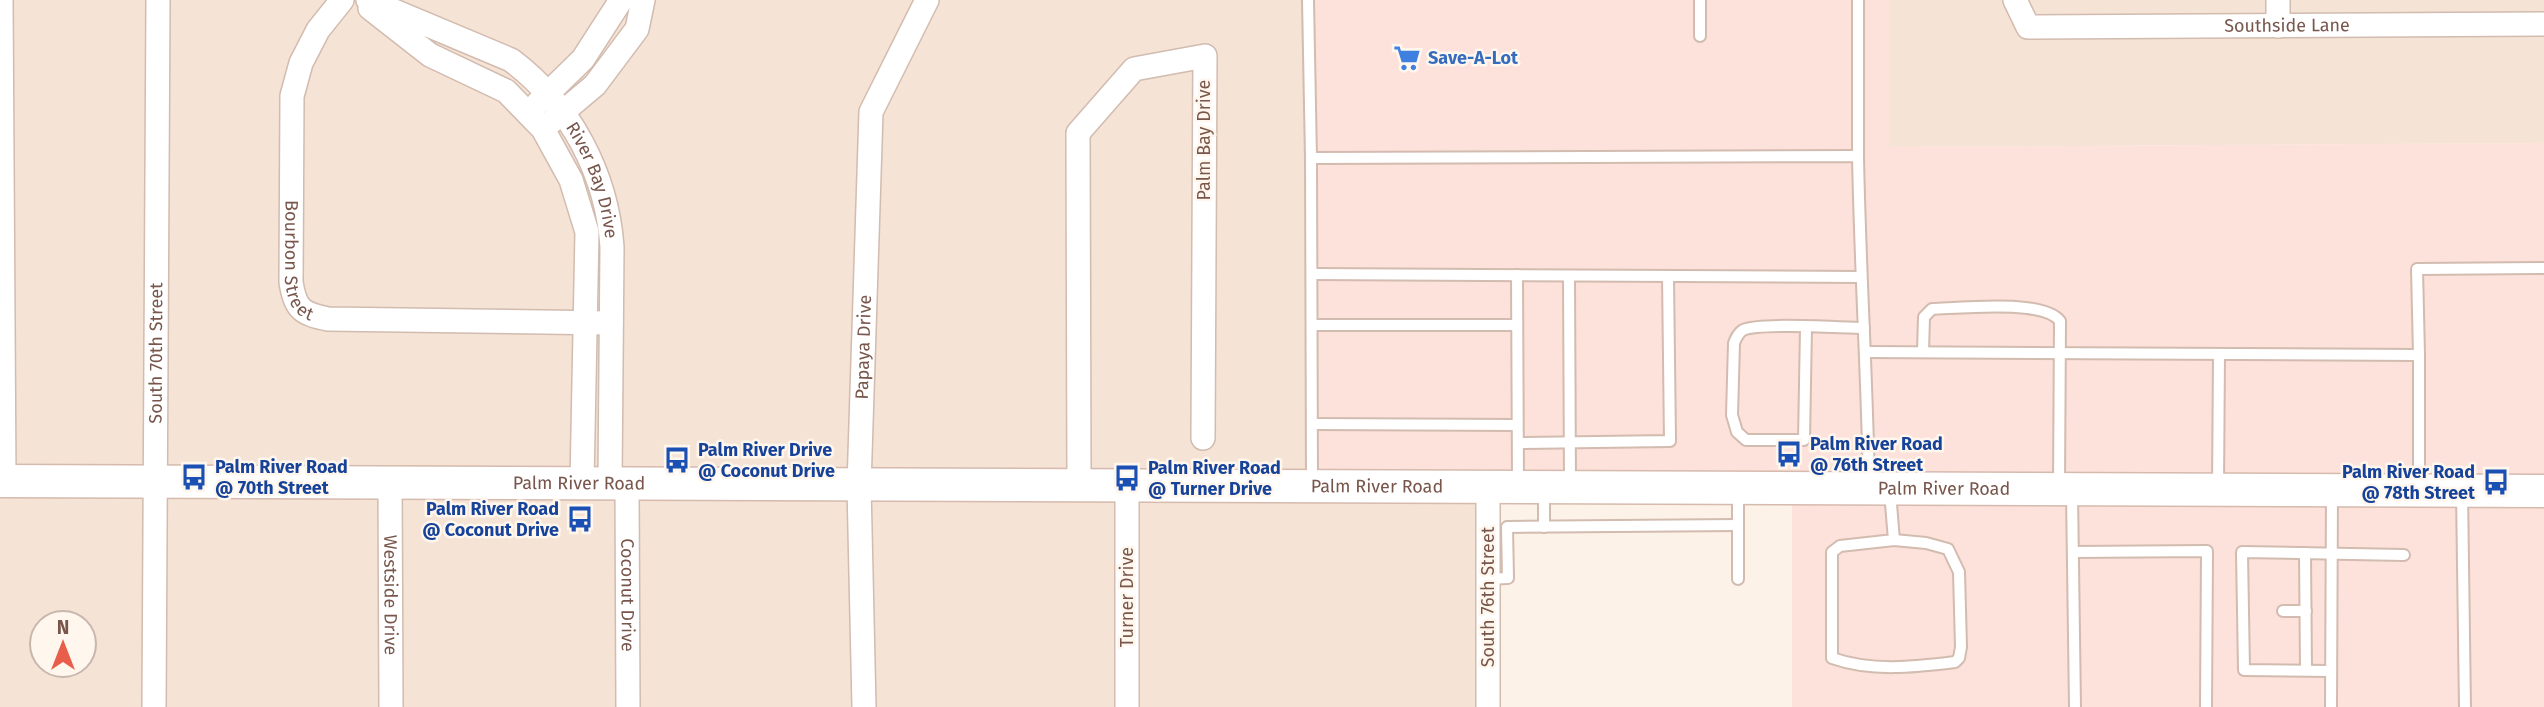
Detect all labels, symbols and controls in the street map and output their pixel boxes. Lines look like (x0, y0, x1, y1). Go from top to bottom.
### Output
street label: Southside Lane (2224, 14, 2350, 37)
supermarket icon: Save-A-Lot (1392, 43, 1422, 73)
place label: Save-A-Lot (1428, 47, 1519, 69)
street label: Palm Bay Drive (1193, 80, 1215, 200)
street label: River Bay Drive (561, 118, 622, 240)
street label: Bourbon Street (280, 200, 317, 326)
street label: South 70th Street (145, 282, 167, 424)
street label: Papaya Drive (851, 294, 876, 400)
place label: Palm River Road @ 76th Street (1810, 433, 1943, 476)
place label: Palm River Drive @ Coconut Drive (698, 439, 835, 482)
bus stop icon: Palm River Road @ 76th Street (1774, 439, 1804, 469)
bus stop icon: Palm River Drive @ Coconut Drive (662, 445, 692, 475)
place label: Palm River Road @ 70th Street (215, 456, 348, 499)
place label: Palm River Road @ Turner Drive (1148, 457, 1281, 500)
place label: Palm River Road @ 78th Street (2342, 461, 2476, 504)
bus stop icon: Palm River Road @ 70th Street (179, 462, 209, 492)
bus stop icon: Palm River Road @ Turner Drive (1112, 463, 1142, 493)
bus stop icon: Palm River Road @ 78th Street (2481, 467, 2511, 497)
street label: Palm River Road (513, 472, 645, 495)
street label: Palm River Road (1311, 475, 1443, 498)
street label: Palm River Road (1878, 477, 2010, 500)
place label: Palm River Road @ Coconut Drive (422, 498, 559, 541)
bus stop icon: Palm River Road @ Coconut Drive (565, 504, 595, 534)
street label: South 76th Street (1477, 526, 1499, 667)
street label: Westside Drive (379, 535, 402, 655)
street label: Coconut Drive (616, 538, 639, 652)
street label: Turner Drive (1116, 547, 1138, 647)
north arrow (28, 609, 98, 679)
text: N (57, 616, 69, 639)

